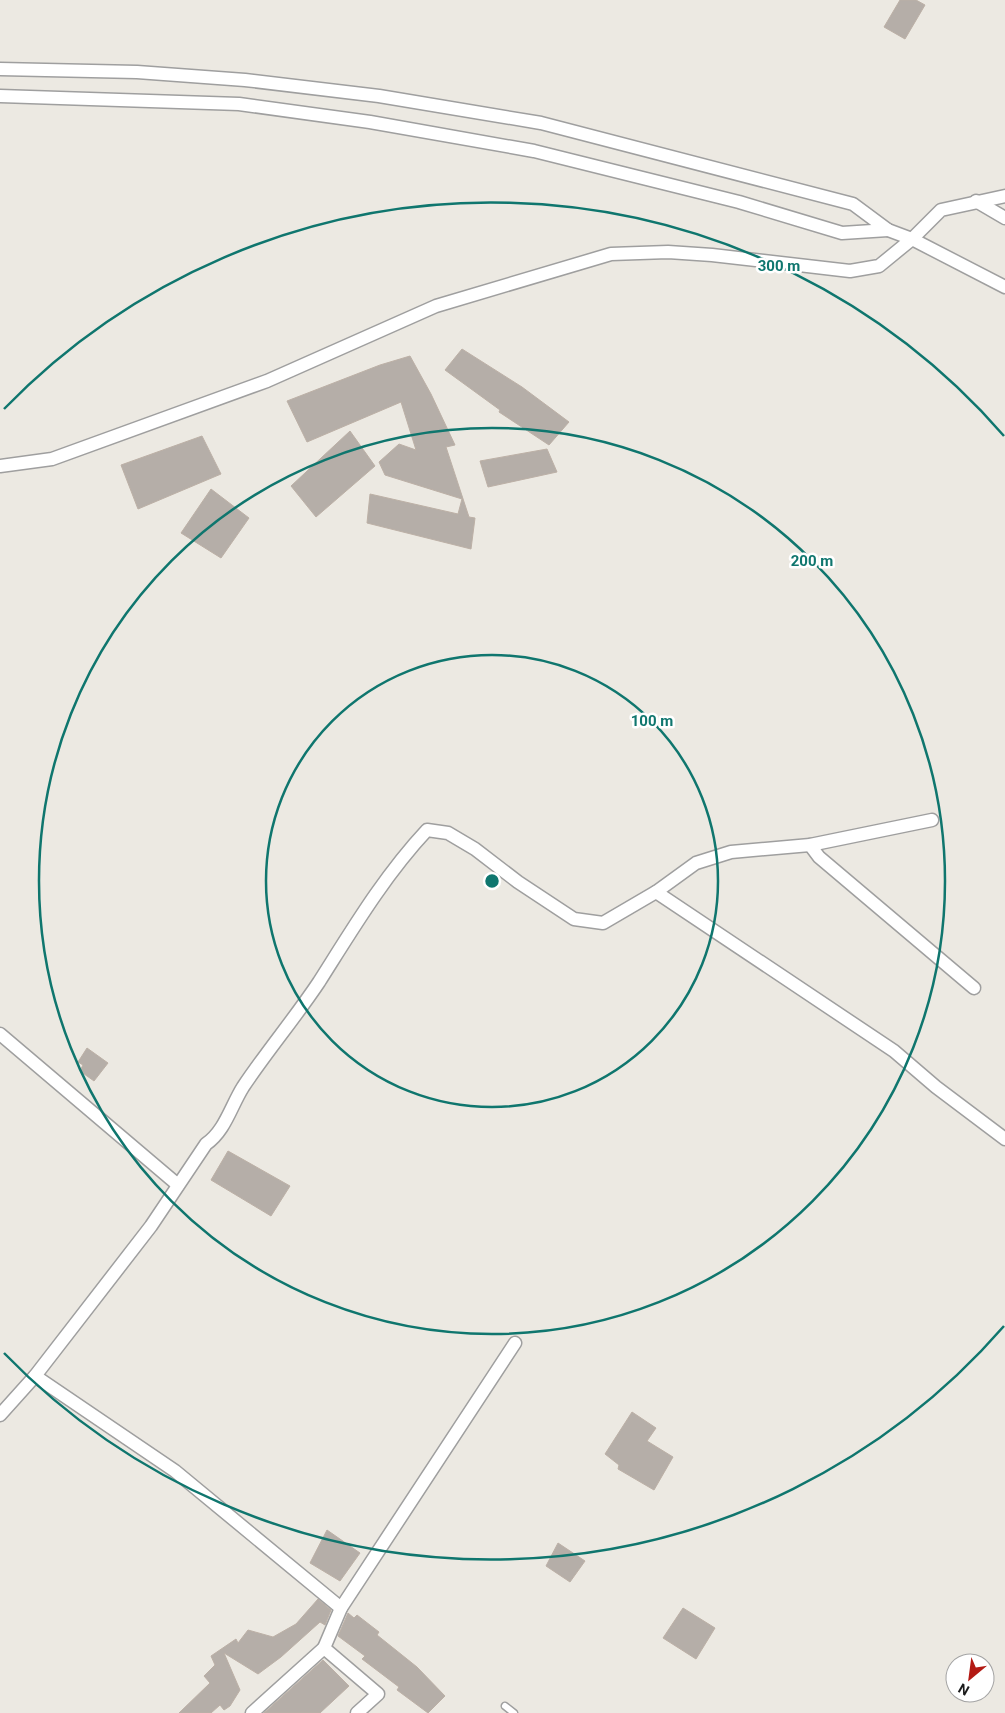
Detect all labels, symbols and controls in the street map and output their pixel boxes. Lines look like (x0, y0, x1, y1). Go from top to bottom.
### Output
text: 300 m (758, 257, 800, 275)
text: 200 m (791, 552, 833, 570)
text: 100 m (631, 712, 673, 730)
centre of rings (483, 872, 501, 890)
north arrow (945, 1653, 995, 1703)
text: N (955, 1680, 972, 1699)

